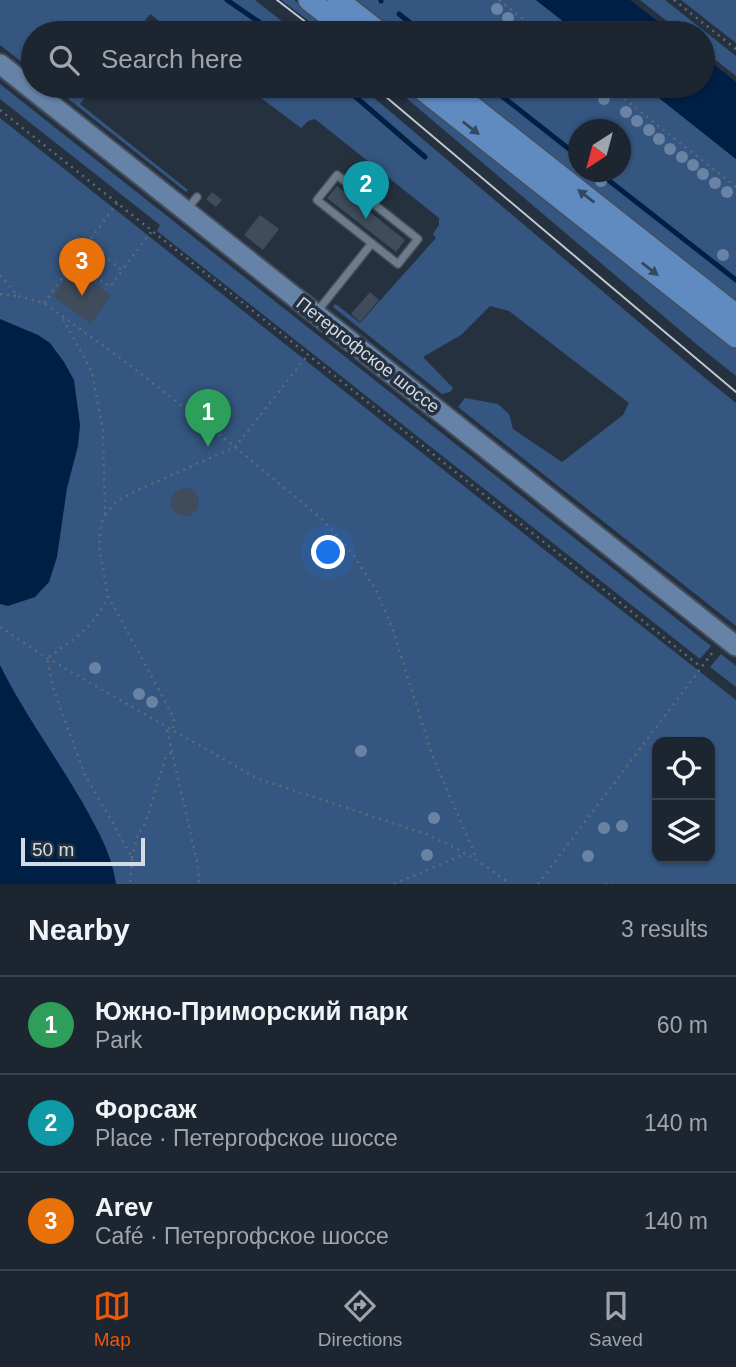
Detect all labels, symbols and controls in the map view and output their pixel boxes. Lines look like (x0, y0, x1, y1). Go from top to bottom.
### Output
search box (21, 21, 715, 98)
icon: search (45, 41, 83, 79)
text: Search here (101, 44, 243, 74)
north arrow (568, 119, 631, 182)
one-way arrow (463, 120, 480, 135)
pin: 2 (343, 161, 389, 219)
one-way arrow (578, 189, 596, 204)
pin: 3 (59, 238, 105, 296)
one-way arrow (640, 262, 658, 277)
street label: Петергофское шоссе (293, 293, 443, 417)
pin: 1 (185, 389, 231, 447)
your location (311, 535, 345, 569)
map controls (652, 737, 715, 863)
button: locate (652, 737, 715, 800)
button: layers (652, 800, 715, 863)
scale bar (21, 835, 145, 867)
text: 50 m (32, 839, 74, 860)
text: Nearby (28, 913, 130, 946)
text: 3 results (621, 916, 708, 942)
text: Южно-Приморский парк (95, 996, 408, 1026)
text: 1 (45, 1012, 57, 1038)
text: 60 m (657, 1012, 708, 1038)
text: Park (95, 1027, 142, 1053)
text: Форсаж (95, 1094, 197, 1124)
text: 2 (45, 1110, 57, 1136)
text: 140 m (644, 1110, 708, 1136)
text: Place · Петергофское шоссе (95, 1125, 398, 1151)
text: Arev (95, 1192, 153, 1222)
text: 3 (45, 1208, 57, 1234)
text: 140 m (644, 1208, 708, 1234)
text: Café · Петергофское шоссе (95, 1223, 389, 1249)
tab: Map (93, 1287, 131, 1351)
tab: Directions (318, 1287, 402, 1351)
tab: Saved (589, 1287, 643, 1351)

